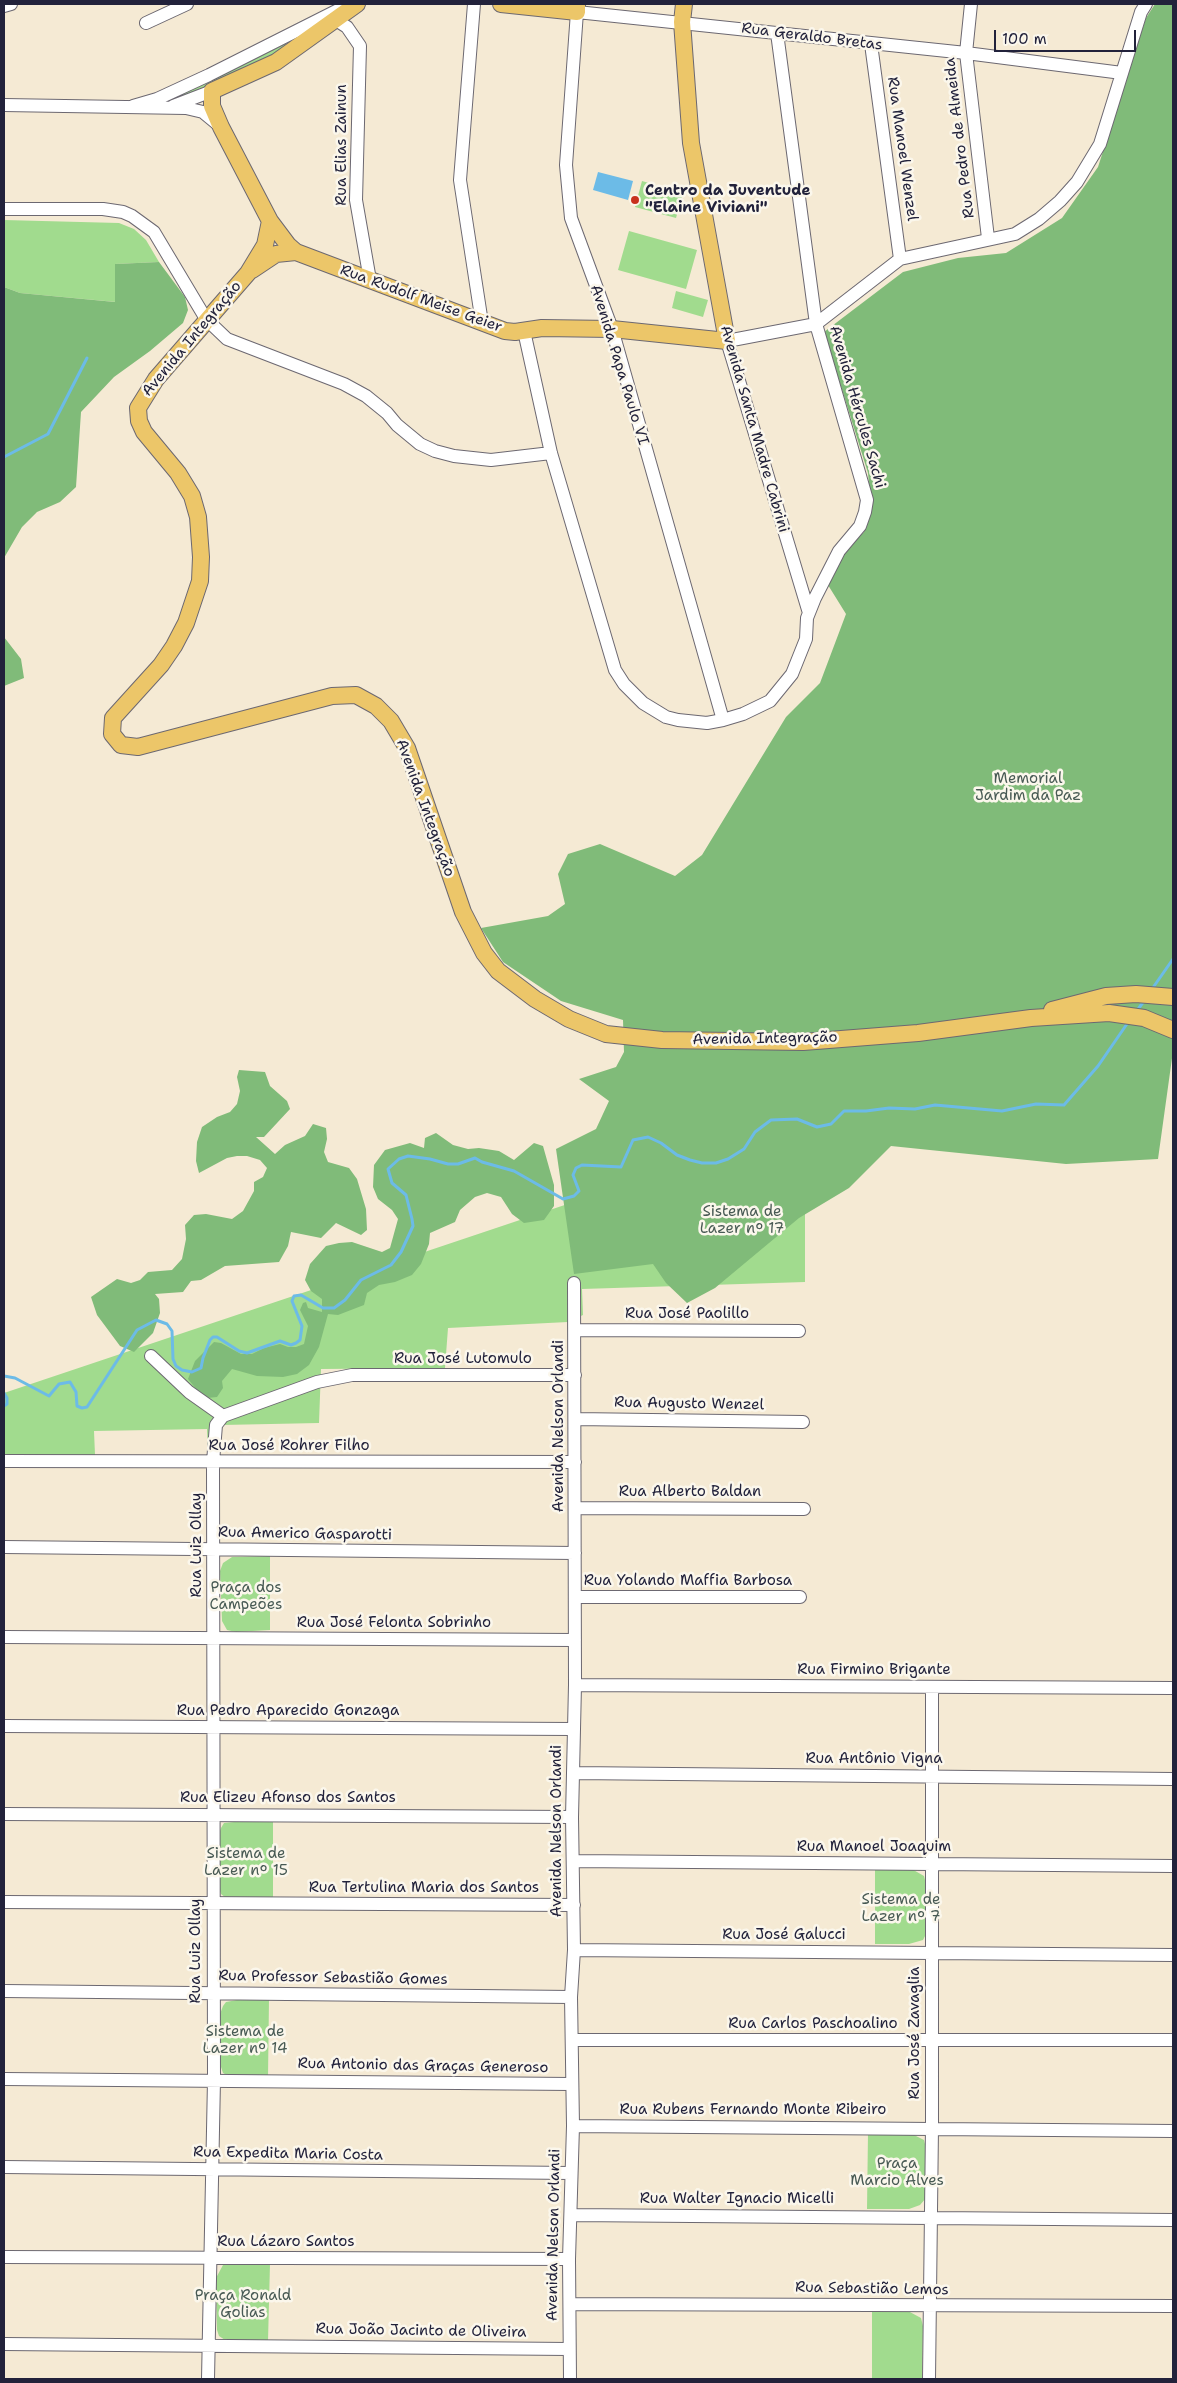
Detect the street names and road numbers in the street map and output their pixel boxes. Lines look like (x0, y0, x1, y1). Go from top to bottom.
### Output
street label: Rua Geraldo Bretas (740, 19, 884, 55)
street label: Rua Pedro de Almeida (941, 57, 979, 219)
street label: Rua Manoel Wenzel (883, 76, 921, 222)
street label: Rua Elias Zainun (333, 84, 351, 206)
street label: Rua Rudolf Meise Geier (337, 261, 505, 337)
street label: Avenida Integração (138, 278, 246, 400)
street label: Avenida Papa Paulo VI (586, 283, 652, 447)
street label: Avenida Santa Madre Cabrini (716, 323, 792, 535)
street label: Avenida Hércules Sachi (825, 324, 889, 490)
street label: Avenida Integração (392, 737, 458, 879)
street label: Avenida Integração (692, 1029, 838, 1049)
street label: Rua José Paolillo (625, 1305, 749, 1323)
street label: Avenida Nelson Orlandi (550, 1340, 568, 1512)
street label: Rua José Lutomulo (394, 1350, 532, 1368)
street label: Rua Augusto Wenzel (614, 1394, 764, 1414)
street label: Rua José Rohrer Filho (208, 1437, 370, 1455)
street label: Rua Alberto Baldan (619, 1483, 761, 1501)
street label: Rua Luiz Ollay (188, 1493, 206, 1597)
street label: Rua Americo Gasparotti (218, 1523, 392, 1545)
street label: Rua Yolando Maffia Barbosa (584, 1572, 792, 1590)
street label: Rua José Felonta Sobrinho (297, 1614, 491, 1632)
street label: Rua Firmino Brigante (797, 1661, 951, 1679)
street label: Rua Pedro Aparecido Gonzaga (177, 1702, 399, 1720)
street label: Avenida Nelson Orlandi (548, 1745, 566, 1917)
street label: Rua Antônio Vigna (806, 1750, 942, 1768)
street label: Rua Elizeu Afonso dos Santos (180, 1789, 396, 1807)
street label: Rua Manoel Joaquim (797, 1838, 951, 1856)
street label: Rua Tertulina Maria dos Santos (309, 1879, 539, 1897)
street label: Rua Luiz Ollay (187, 1899, 205, 2003)
street label: Rua José Galucci (722, 1926, 846, 1944)
street label: Rua Professor Sebastião Gomes (218, 1967, 448, 1989)
street label: Rua José Zavaglia (906, 1967, 924, 2099)
street label: Rua Carlos Paschoalino (728, 2015, 898, 2033)
street label: Rua Antonio das Graças Generoso (297, 2055, 549, 2077)
street label: Rua Rubens Fernando Monte Ribeiro (620, 2101, 886, 2119)
street label: Rua Expedita Maria Costa (193, 2143, 383, 2165)
street label: Avenida Nelson Orlandi (543, 2149, 565, 2321)
street label: Rua Walter Ignacio Micelli (640, 2190, 834, 2208)
street label: Rua Lázaro Santos (217, 2233, 355, 2251)
street label: Rua Sebastião Lemos (795, 2279, 949, 2299)
street label: Rua João Jacinto de Oliveira (315, 2320, 527, 2342)

